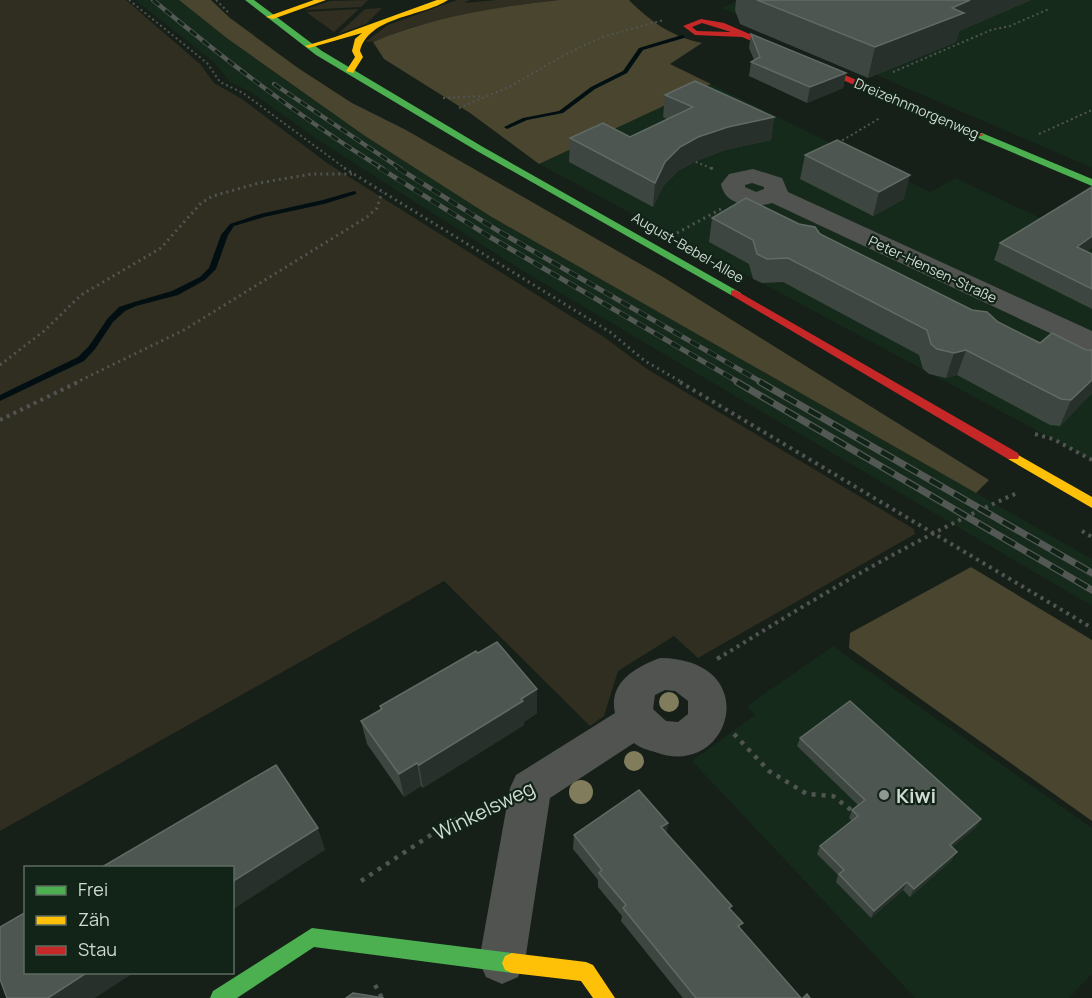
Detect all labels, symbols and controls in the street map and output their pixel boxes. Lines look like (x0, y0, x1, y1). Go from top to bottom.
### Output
street label: Dreizehnmorgenweg (852, 73, 982, 143)
street label: August-Bebel-Allee (628, 207, 748, 287)
street label: Peter-Hensen-Straße (866, 231, 1000, 307)
street label: Winkelsweg (429, 774, 539, 846)
place label: Kiwi (896, 782, 936, 809)
marker: Kiwi (877, 788, 891, 802)
legend (24, 866, 234, 974)
text: Frei (78, 877, 108, 901)
text: Zäh (78, 907, 110, 931)
text: Stau (78, 937, 117, 961)

